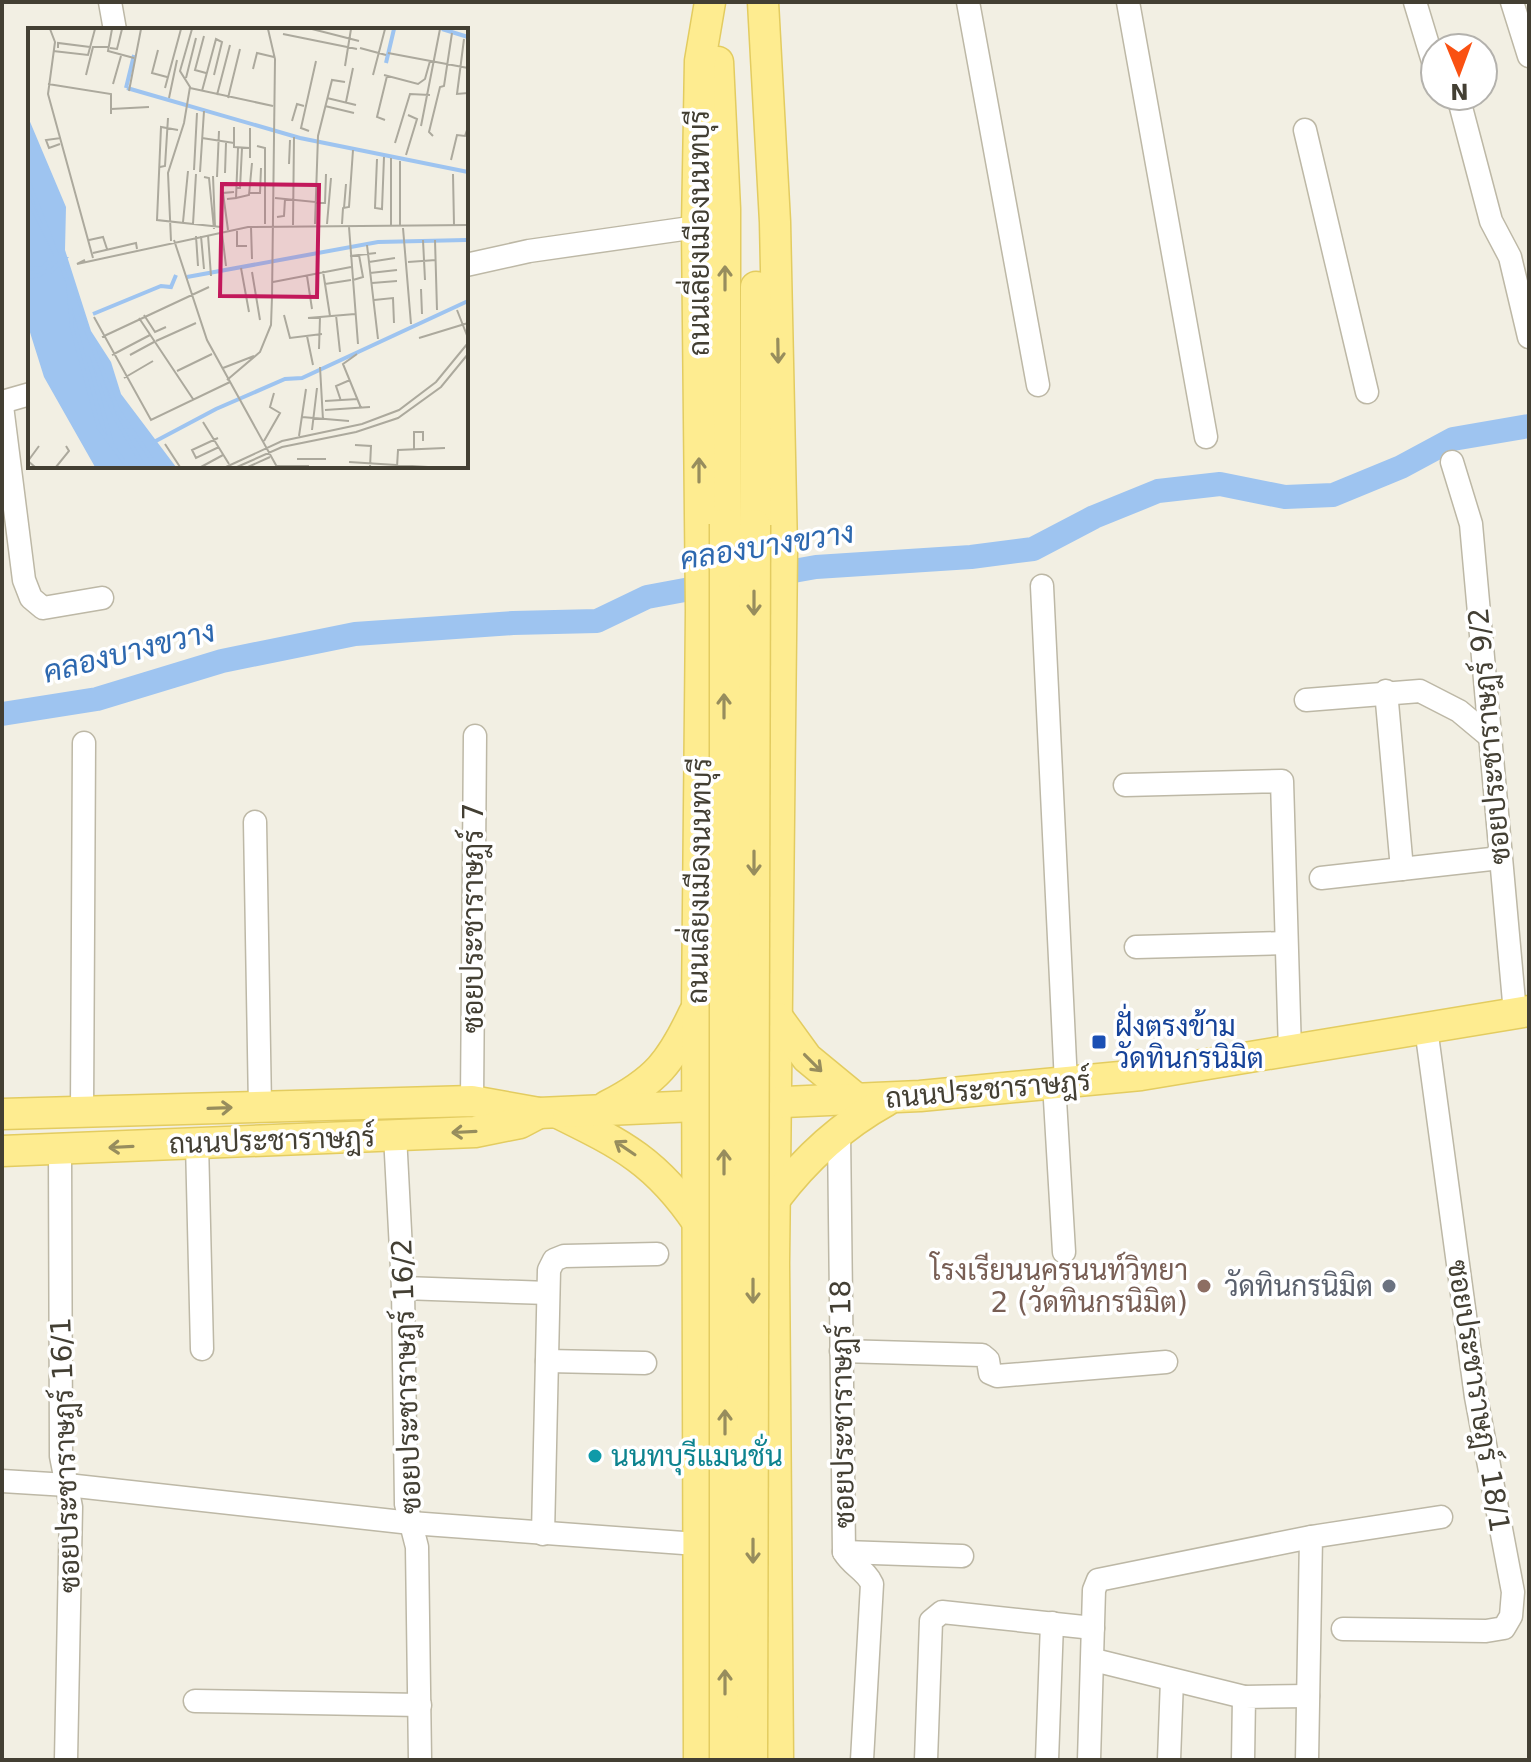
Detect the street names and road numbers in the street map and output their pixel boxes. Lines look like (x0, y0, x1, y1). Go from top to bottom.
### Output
street label: ถนนเลี่ยงเมืองนนทบุรี (675, 110, 719, 356)
street label: ซอยประชาราษฎร์ 9/2 (1459, 606, 1520, 866)
street label: ถนนเลี่ยงเมืองนนทบุรี (673, 757, 721, 1004)
street label: ซอยประชาราษฎร์ 7 (454, 803, 493, 1033)
street label: ถนนประชาราษฎร์ (884, 1061, 1092, 1118)
street label: ถนนประชาราษฎร์ (168, 1117, 376, 1164)
street label: ซอยประชาราษฎร์ 16/2 (382, 1238, 431, 1514)
street label: ซอยประชาราษฎร์ 18/1 (1438, 1257, 1519, 1535)
street label: ซอยประชาราษฎร์ 18 (821, 1279, 864, 1529)
street label: ซอยประชาราษฎร์ 16/1 (41, 1317, 90, 1593)

